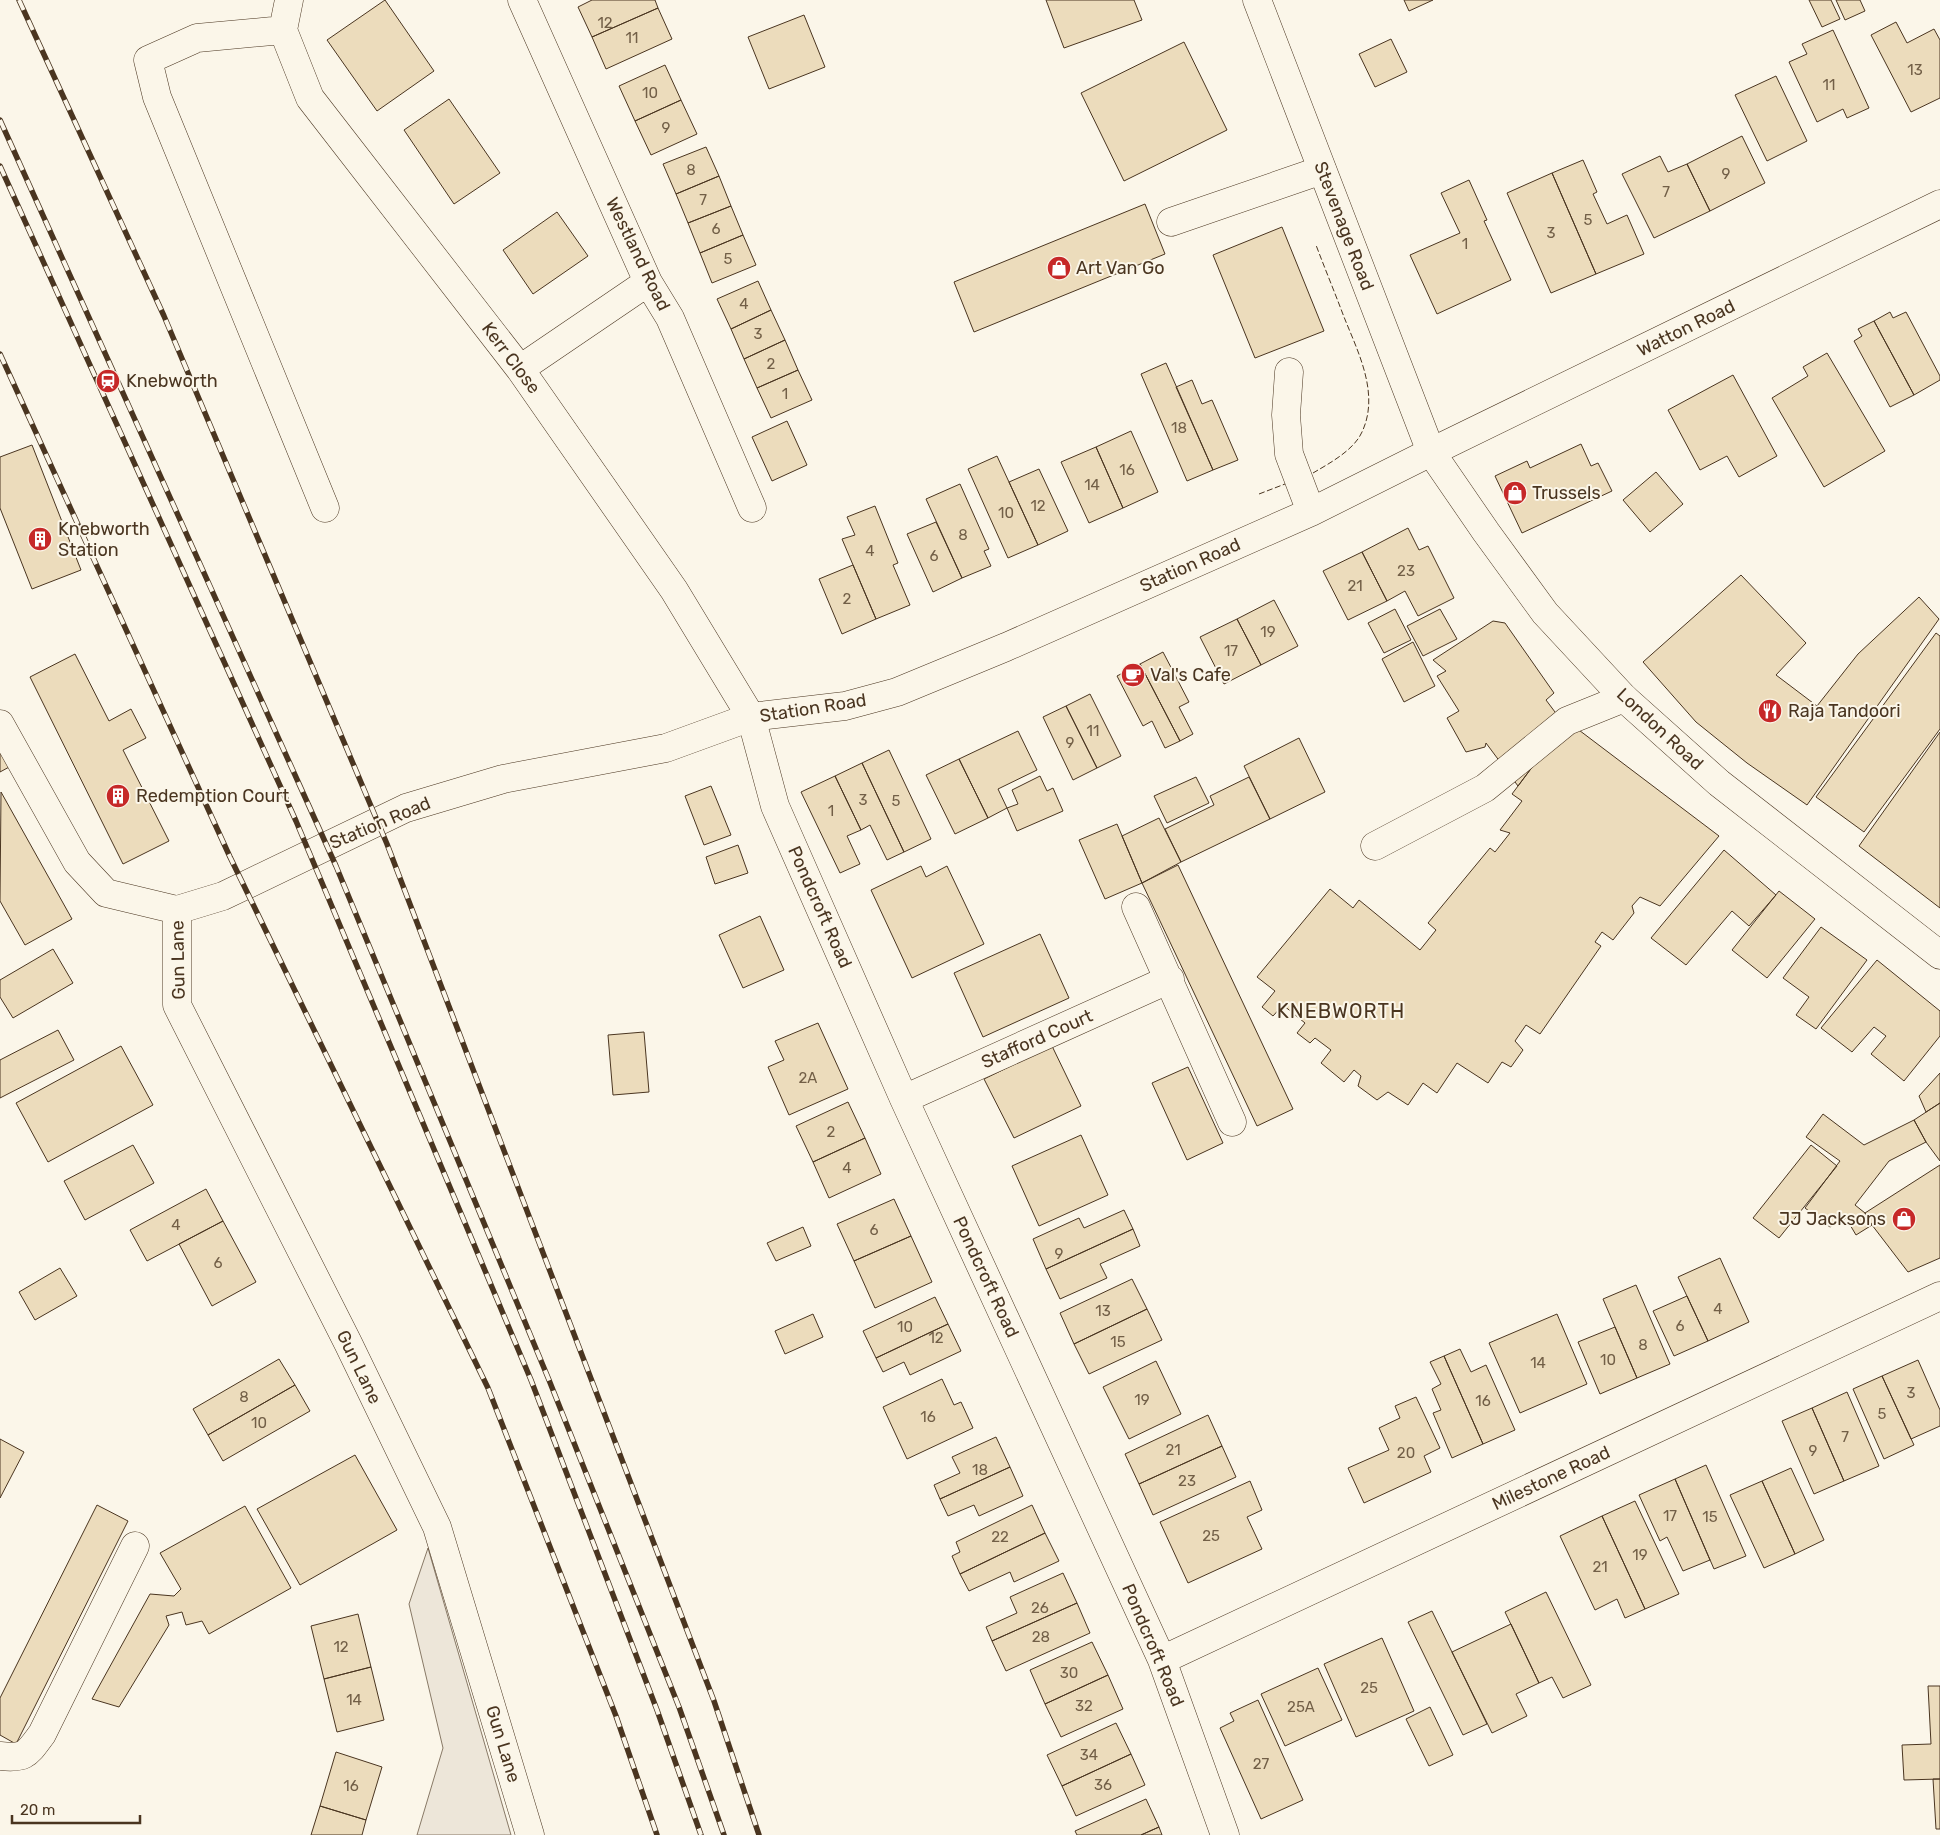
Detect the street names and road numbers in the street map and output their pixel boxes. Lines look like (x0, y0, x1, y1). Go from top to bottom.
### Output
street label: Stevenage Road (1309, 158, 1379, 294)
street label: Westland Road (601, 194, 675, 314)
street label: Watton Road (1633, 295, 1739, 361)
street label: Kerr Close (477, 318, 545, 398)
street label: Station Road (1136, 533, 1244, 597)
street label: London Road (1612, 683, 1708, 775)
street label: Station Road (758, 689, 868, 727)
street label: Station Road (326, 792, 434, 854)
street label: Pondcroft Road (783, 843, 857, 971)
street label: Gun Lane (166, 920, 190, 1000)
street label: Stafford Court (978, 1005, 1096, 1073)
street label: Pondcroft Road (948, 1213, 1024, 1341)
street label: Gun Lane (332, 1326, 386, 1408)
street label: Milestone Road (1488, 1441, 1614, 1515)
street label: Pondcroft Road (1117, 1580, 1189, 1710)
street label: Gun Lane (481, 1703, 525, 1785)

